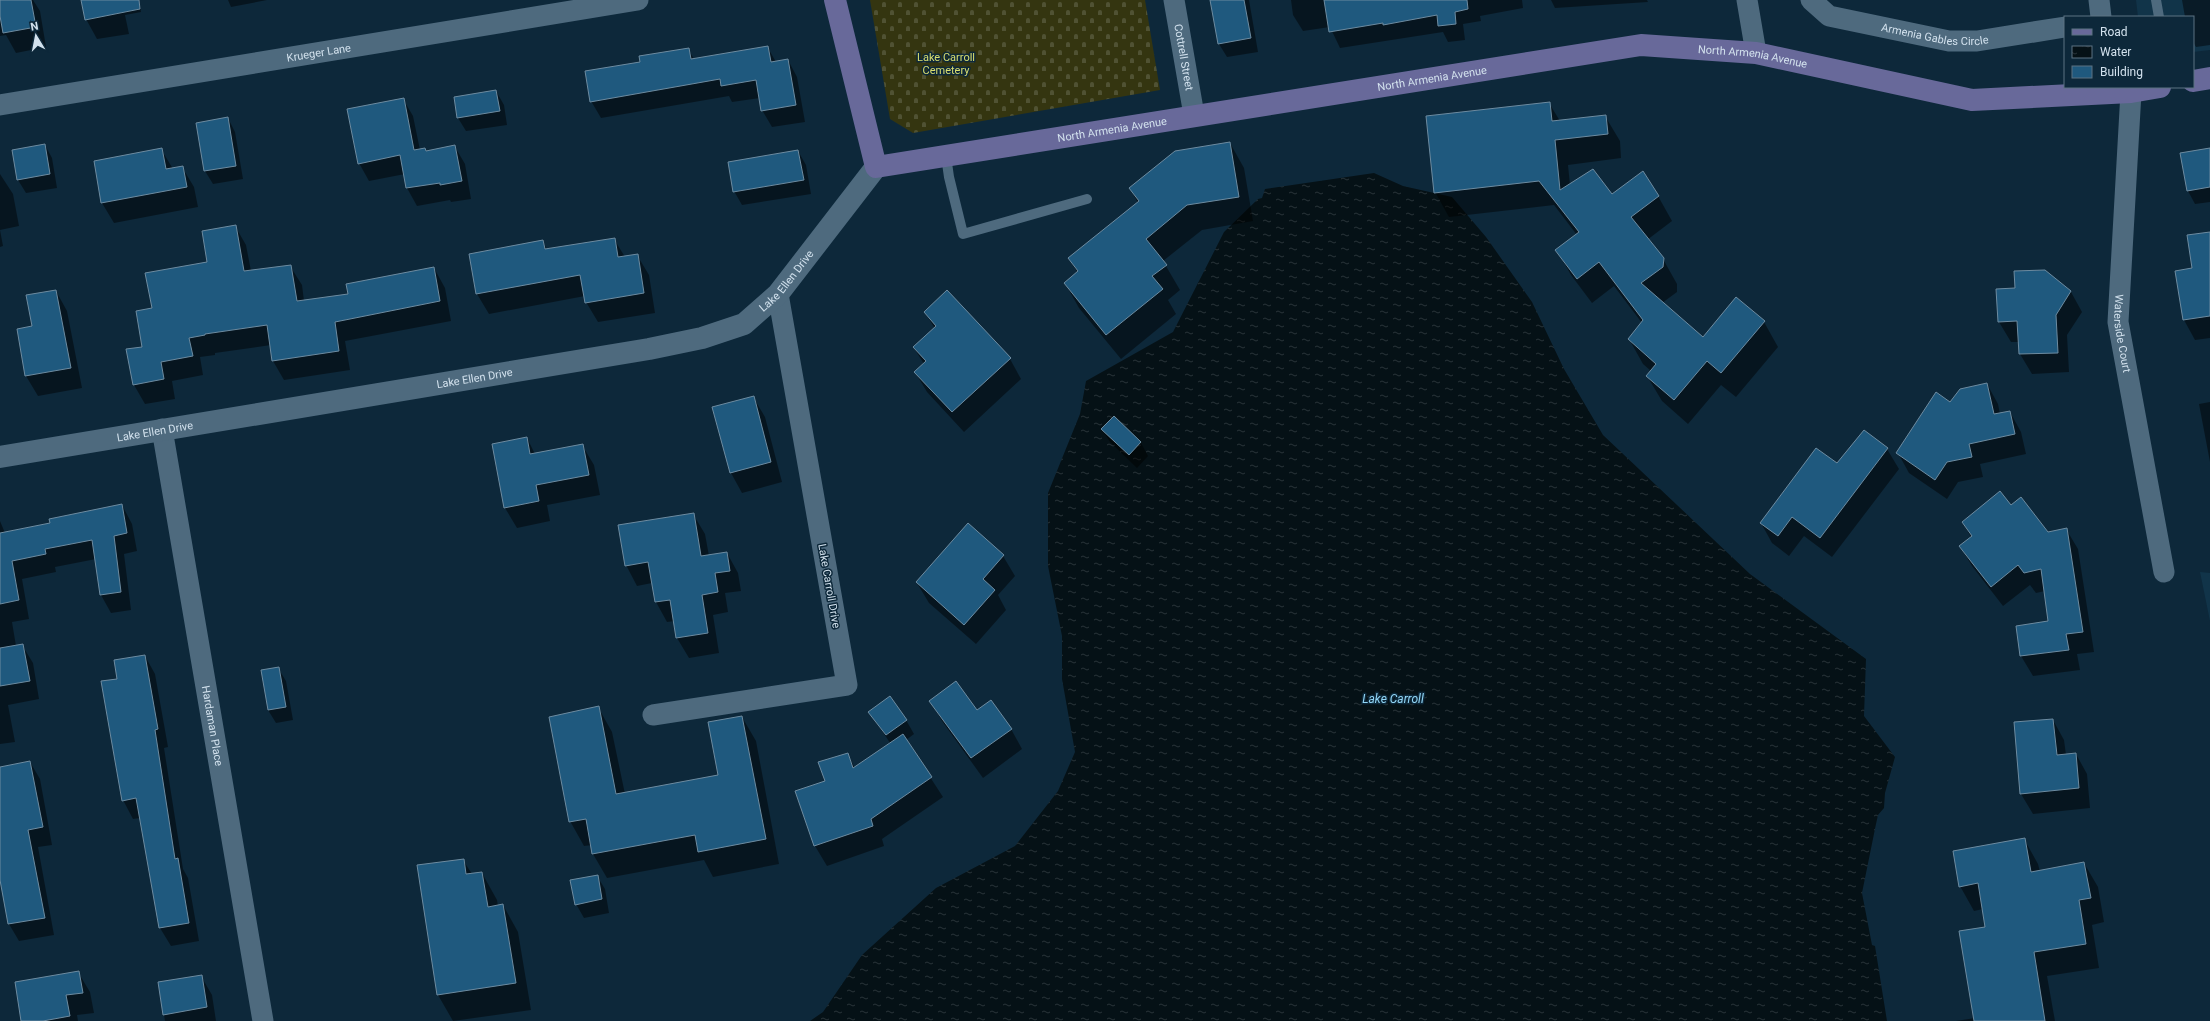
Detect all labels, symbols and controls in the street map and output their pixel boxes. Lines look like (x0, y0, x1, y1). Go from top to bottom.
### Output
north arrow (16, 16, 56, 56)
legend (2064, 16, 2194, 88)
text: N (29, 20, 40, 34)
street label: Armenia Gables Circle (1880, 21, 1990, 48)
street label: Cottrell Street (1172, 23, 1196, 92)
text: Road (2100, 25, 2128, 39)
street label: Krueger Lane (286, 41, 352, 64)
street label: North Armenia Avenue (1698, 42, 1809, 71)
text: Water (2100, 45, 2131, 59)
park label: Lake Carroll Cemetery (917, 51, 975, 77)
street label: North Armenia Avenue (1376, 63, 1488, 93)
text: Building (2100, 65, 2143, 79)
street label: North Armenia Avenue (1056, 114, 1168, 144)
street label: Lake Ellen Drive (756, 247, 816, 314)
street label: Waterside Court (2111, 294, 2134, 374)
street label: Lake Ellen Drive (435, 365, 514, 391)
street label: Lake Ellen Drive (116, 418, 194, 444)
street label: Lake Carroll Drive (815, 543, 843, 629)
street label: Hardaman Place (199, 685, 226, 767)
water label: Lake Carroll (1362, 692, 1424, 706)

